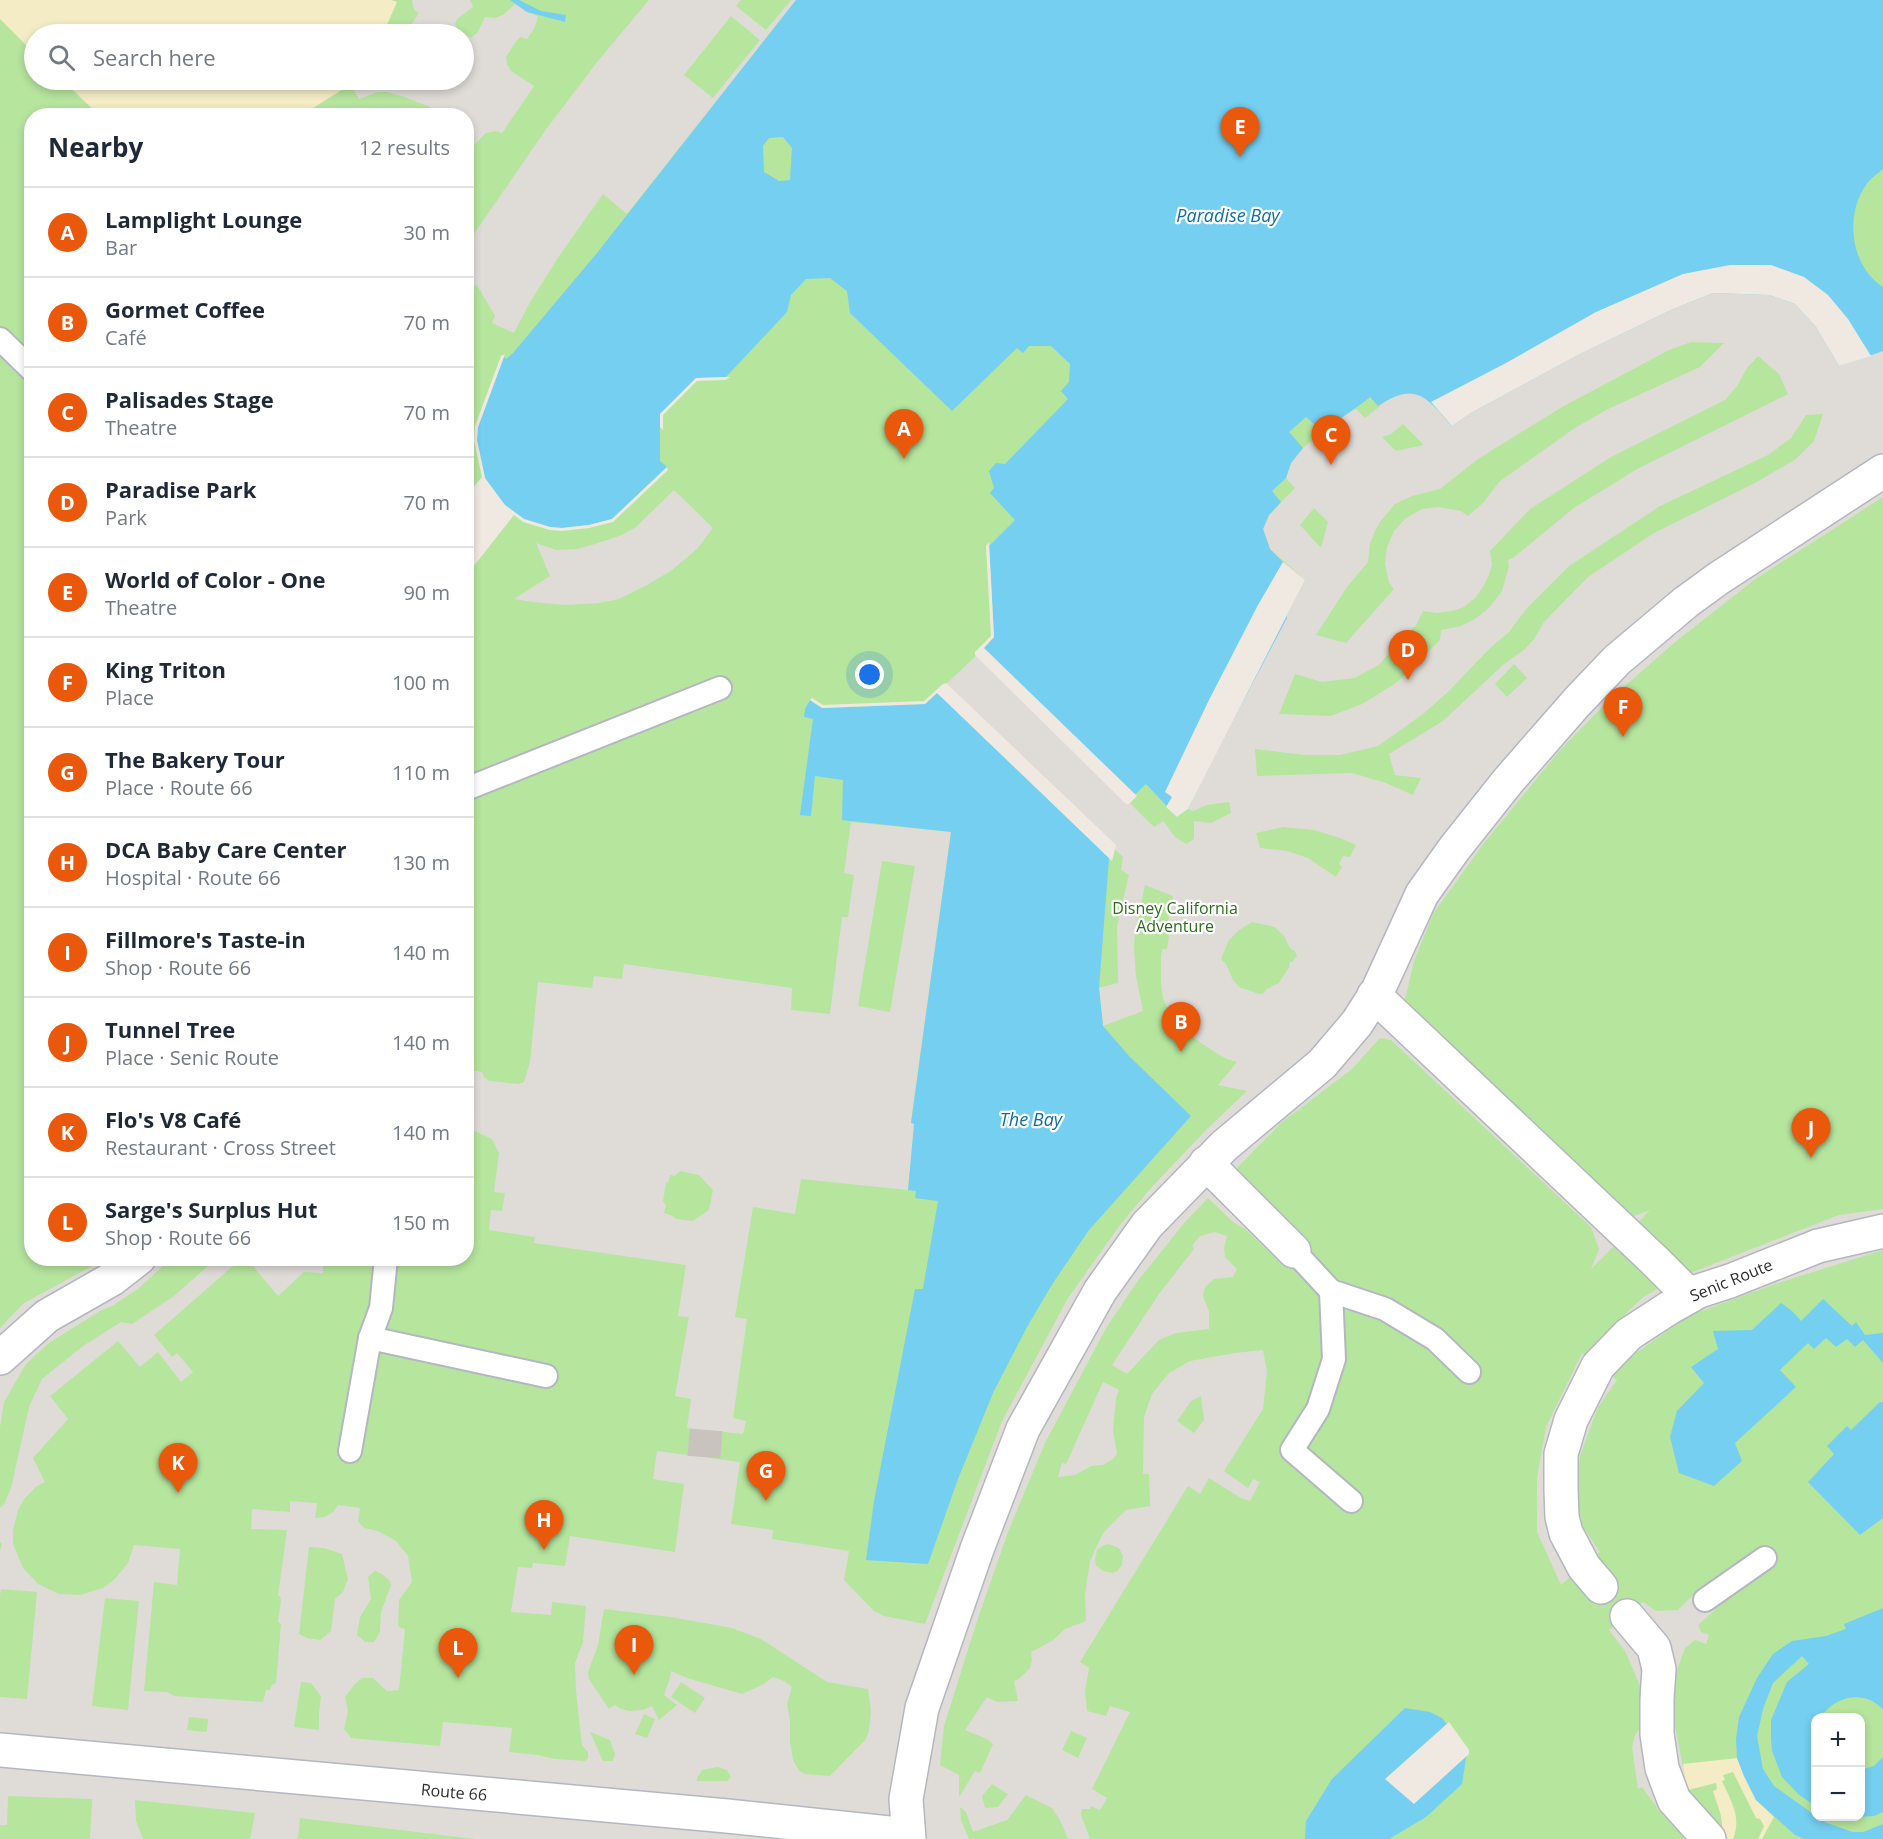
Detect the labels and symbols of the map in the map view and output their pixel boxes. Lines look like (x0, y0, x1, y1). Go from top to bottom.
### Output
pin: E (1220, 108, 1260, 157)
water label: Paradise Bay (1176, 203, 1281, 227)
pin: A (884, 410, 924, 459)
pin: C (1312, 416, 1350, 465)
pin: D (1388, 630, 1428, 680)
your location (855, 660, 884, 689)
pin: F (1604, 688, 1642, 737)
park label: Disney California Adventure (1112, 897, 1238, 937)
pin: B (1162, 1002, 1200, 1052)
water label: The Bay (1000, 1107, 1064, 1131)
pin: J (1792, 1108, 1830, 1158)
street label: Senic Route (1686, 1253, 1776, 1307)
pin: K (158, 1444, 198, 1493)
pin: G (746, 1452, 786, 1501)
pin: H (524, 1500, 564, 1550)
pin: I (614, 1626, 654, 1675)
pin: L (438, 1628, 478, 1678)
street label: Route 66 (420, 1778, 488, 1806)

